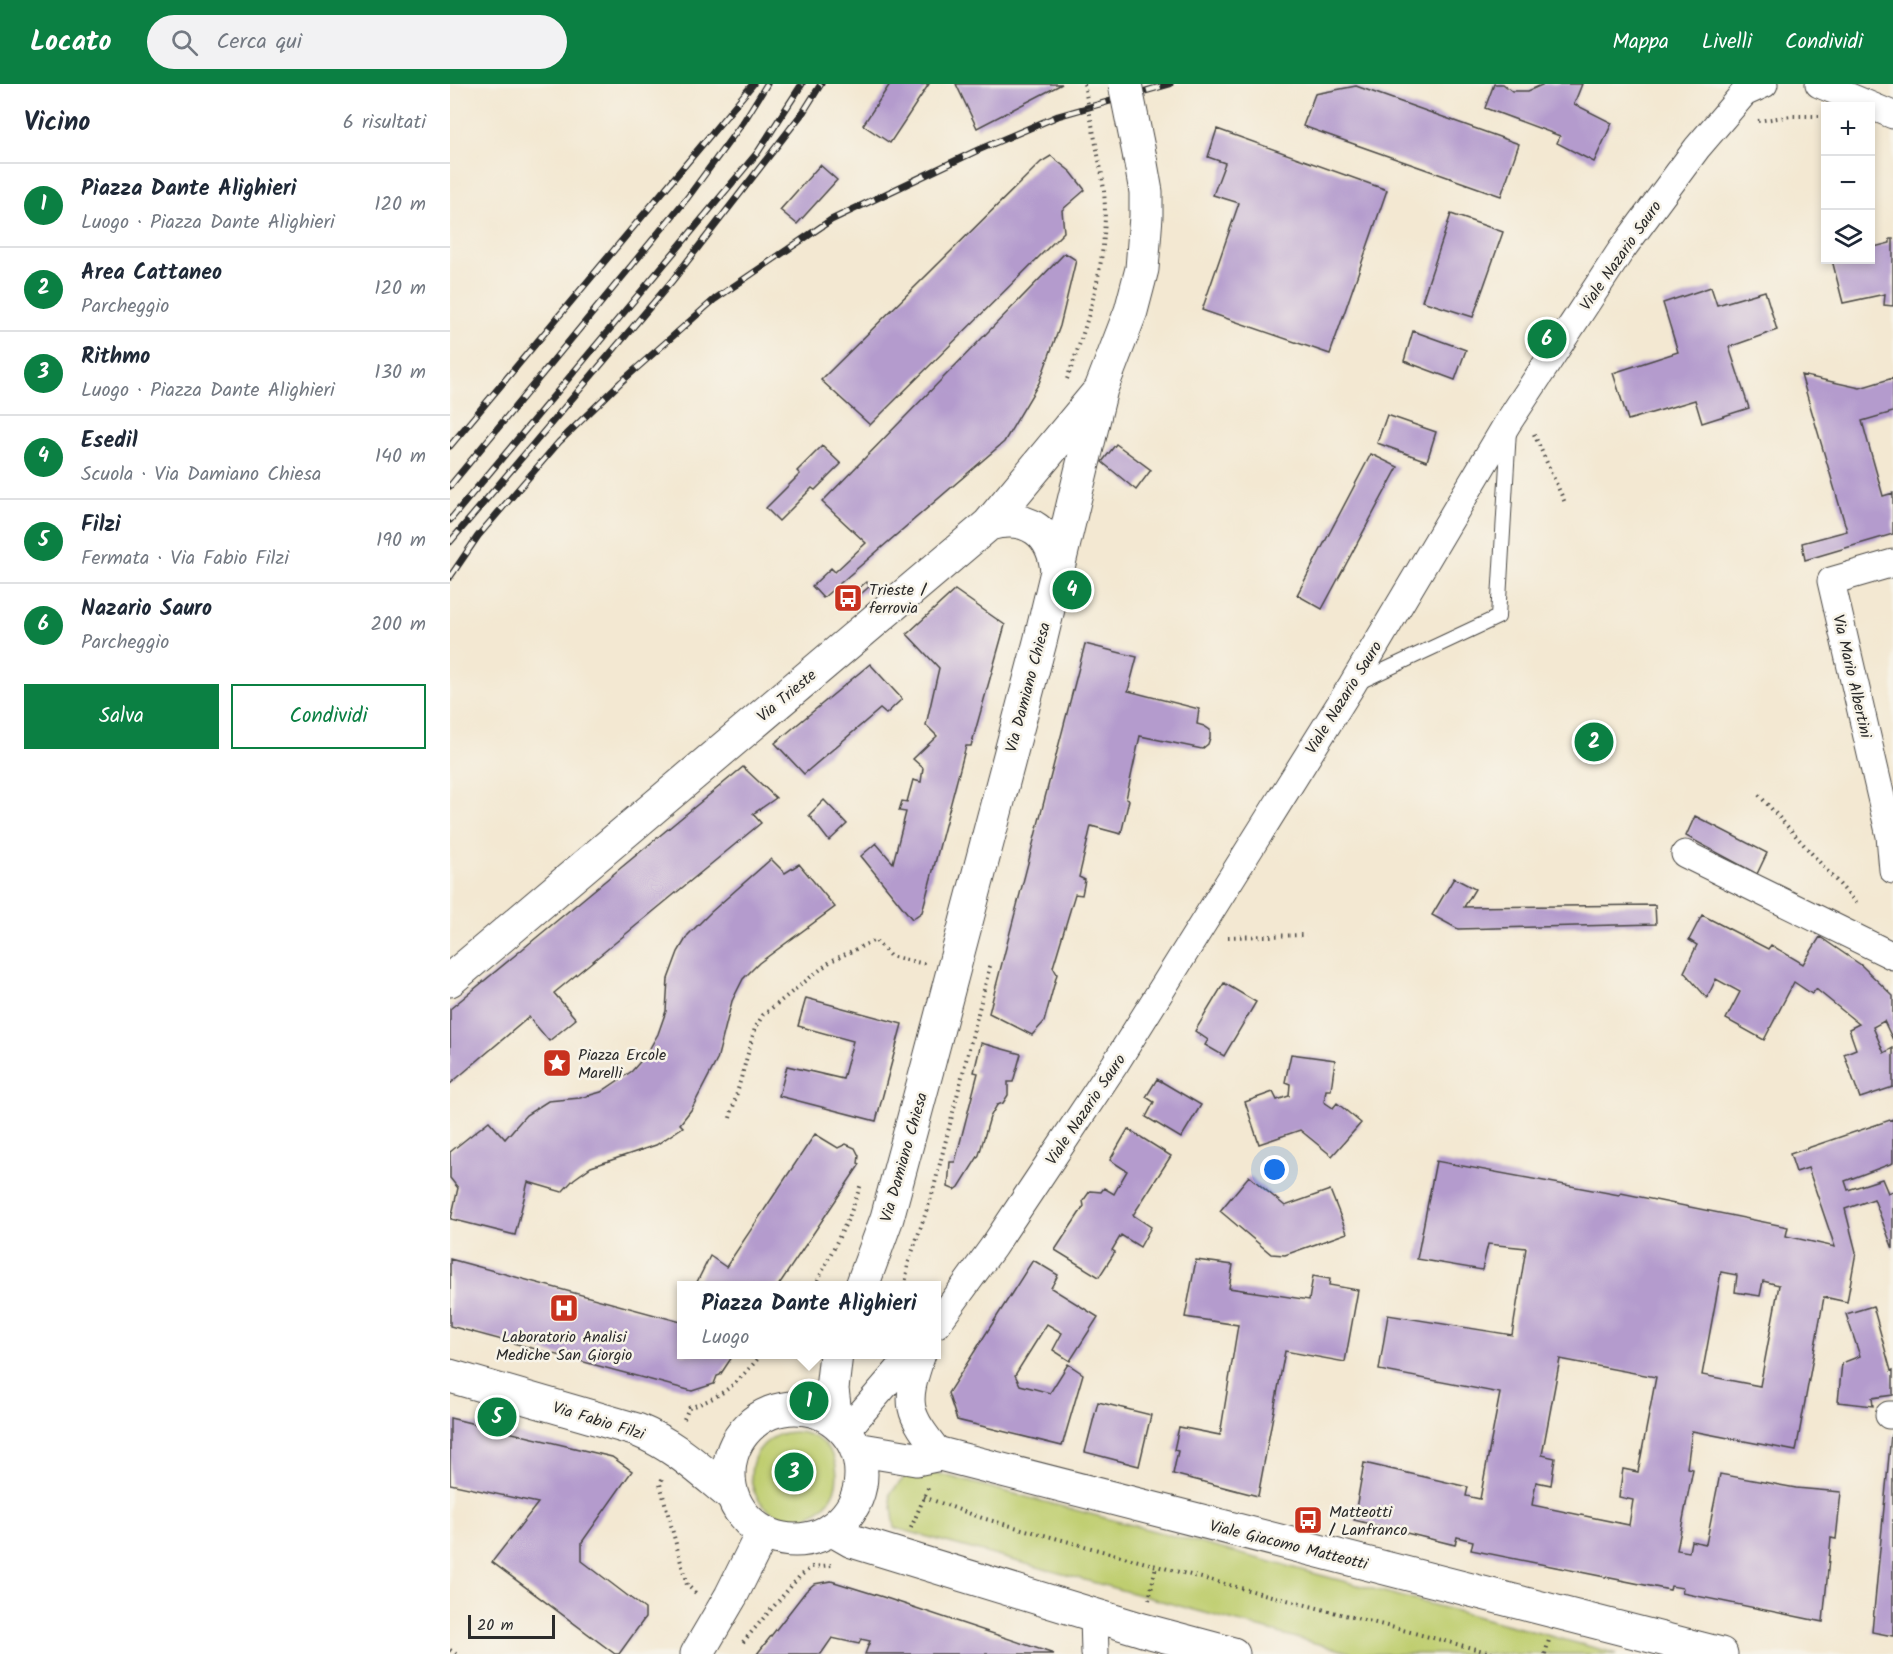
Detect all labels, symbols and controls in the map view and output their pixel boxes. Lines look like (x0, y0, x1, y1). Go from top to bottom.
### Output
search box (147, 15, 567, 69)
text: Locato (30, 20, 111, 65)
text: Cerca qui (216, 25, 302, 60)
icon: search (168, 26, 201, 59)
text: Mappa (1612, 26, 1669, 59)
text: Livelli (1702, 26, 1752, 59)
text: Condividi (1785, 26, 1863, 59)
text: Vicino (24, 102, 90, 144)
map controls (1821, 102, 1875, 264)
button: + (1821, 102, 1875, 156)
text: 6 risultati (343, 107, 426, 139)
button: − (1821, 156, 1875, 210)
text: Piazza Dante Alighieri (81, 172, 297, 207)
text: 1 (40, 189, 47, 221)
text: 120 m (374, 189, 426, 221)
street label: Viale Nazario Sauro (1574, 196, 1669, 316)
text: Luogo · Piazza Dante Alighieri (81, 207, 335, 239)
button: layers (1821, 210, 1875, 264)
text: Area Cattaneo (81, 256, 222, 291)
text: 2 (38, 273, 49, 305)
text: 120 m (374, 273, 426, 305)
text: Parcheggio (81, 291, 169, 323)
pin: 6 (1528, 316, 1566, 362)
text: Rithmo (81, 340, 150, 375)
text: 3 (38, 357, 49, 389)
text: 130 m (374, 357, 426, 389)
text: Luogo · Piazza Dante Alighieri (81, 375, 335, 407)
text: Esedil (81, 424, 138, 459)
text: 4 (38, 441, 49, 473)
text: 140 m (375, 441, 426, 473)
text: Scuola · Via Damiano Chiesa (81, 459, 322, 491)
text: Filzi (81, 508, 121, 543)
text: 5 (38, 525, 49, 557)
text: 190 m (376, 525, 426, 557)
text: Fermata · Via Fabio Filzi (81, 543, 289, 575)
pin: 4 (1052, 568, 1092, 612)
place label: Trieste / ferrovia (869, 578, 927, 621)
bus stop icon: Trieste / ferrovia (832, 582, 864, 614)
text: Nazario Sauro (81, 592, 212, 627)
text: 6 (38, 609, 49, 641)
text: 200 m (370, 609, 426, 641)
street label: Via Mario Albertini (1825, 612, 1878, 742)
street label: Via Damiano Chiesa (999, 620, 1058, 755)
text: Parcheggio (81, 627, 169, 659)
street label: Viale Nazario Sauro (1299, 636, 1389, 759)
street label: Via Trieste (752, 664, 822, 729)
button: Salva (24, 684, 219, 749)
button: Condividi (231, 684, 426, 749)
pin: 2 (1574, 720, 1614, 764)
place label: Piazza Ercole Marelli (578, 1043, 666, 1086)
place icon: Piazza Ercole Marelli (541, 1047, 573, 1079)
street label: Viale Nazario Sauro (1040, 1049, 1133, 1170)
street label: Via Damiano Chiesa (874, 1090, 935, 1225)
your location (1260, 1155, 1289, 1184)
popup (677, 1281, 941, 1359)
text: Piazza Dante Alighieri (701, 1287, 917, 1322)
hospital icon: Laboratorio Analisi Mediche San Giorgio (548, 1292, 580, 1324)
text: Luogo (701, 1322, 749, 1354)
place label: Laboratorio Analisi Mediche San Giorgio (496, 1325, 632, 1368)
pin: 1 (790, 1378, 828, 1424)
pin: 5 (478, 1394, 516, 1440)
street label: Via Fabio Filzi (550, 1396, 649, 1448)
pin: 3 (774, 1450, 814, 1494)
place label: Matteotti / Lanfranco (1329, 1500, 1408, 1543)
bus stop icon: Matteotti / Lanfranco (1292, 1504, 1324, 1536)
street label: Viale Giacomo Matteotti (1207, 1514, 1372, 1578)
scale bar (468, 1612, 555, 1640)
text: 20 m (477, 1613, 513, 1638)

